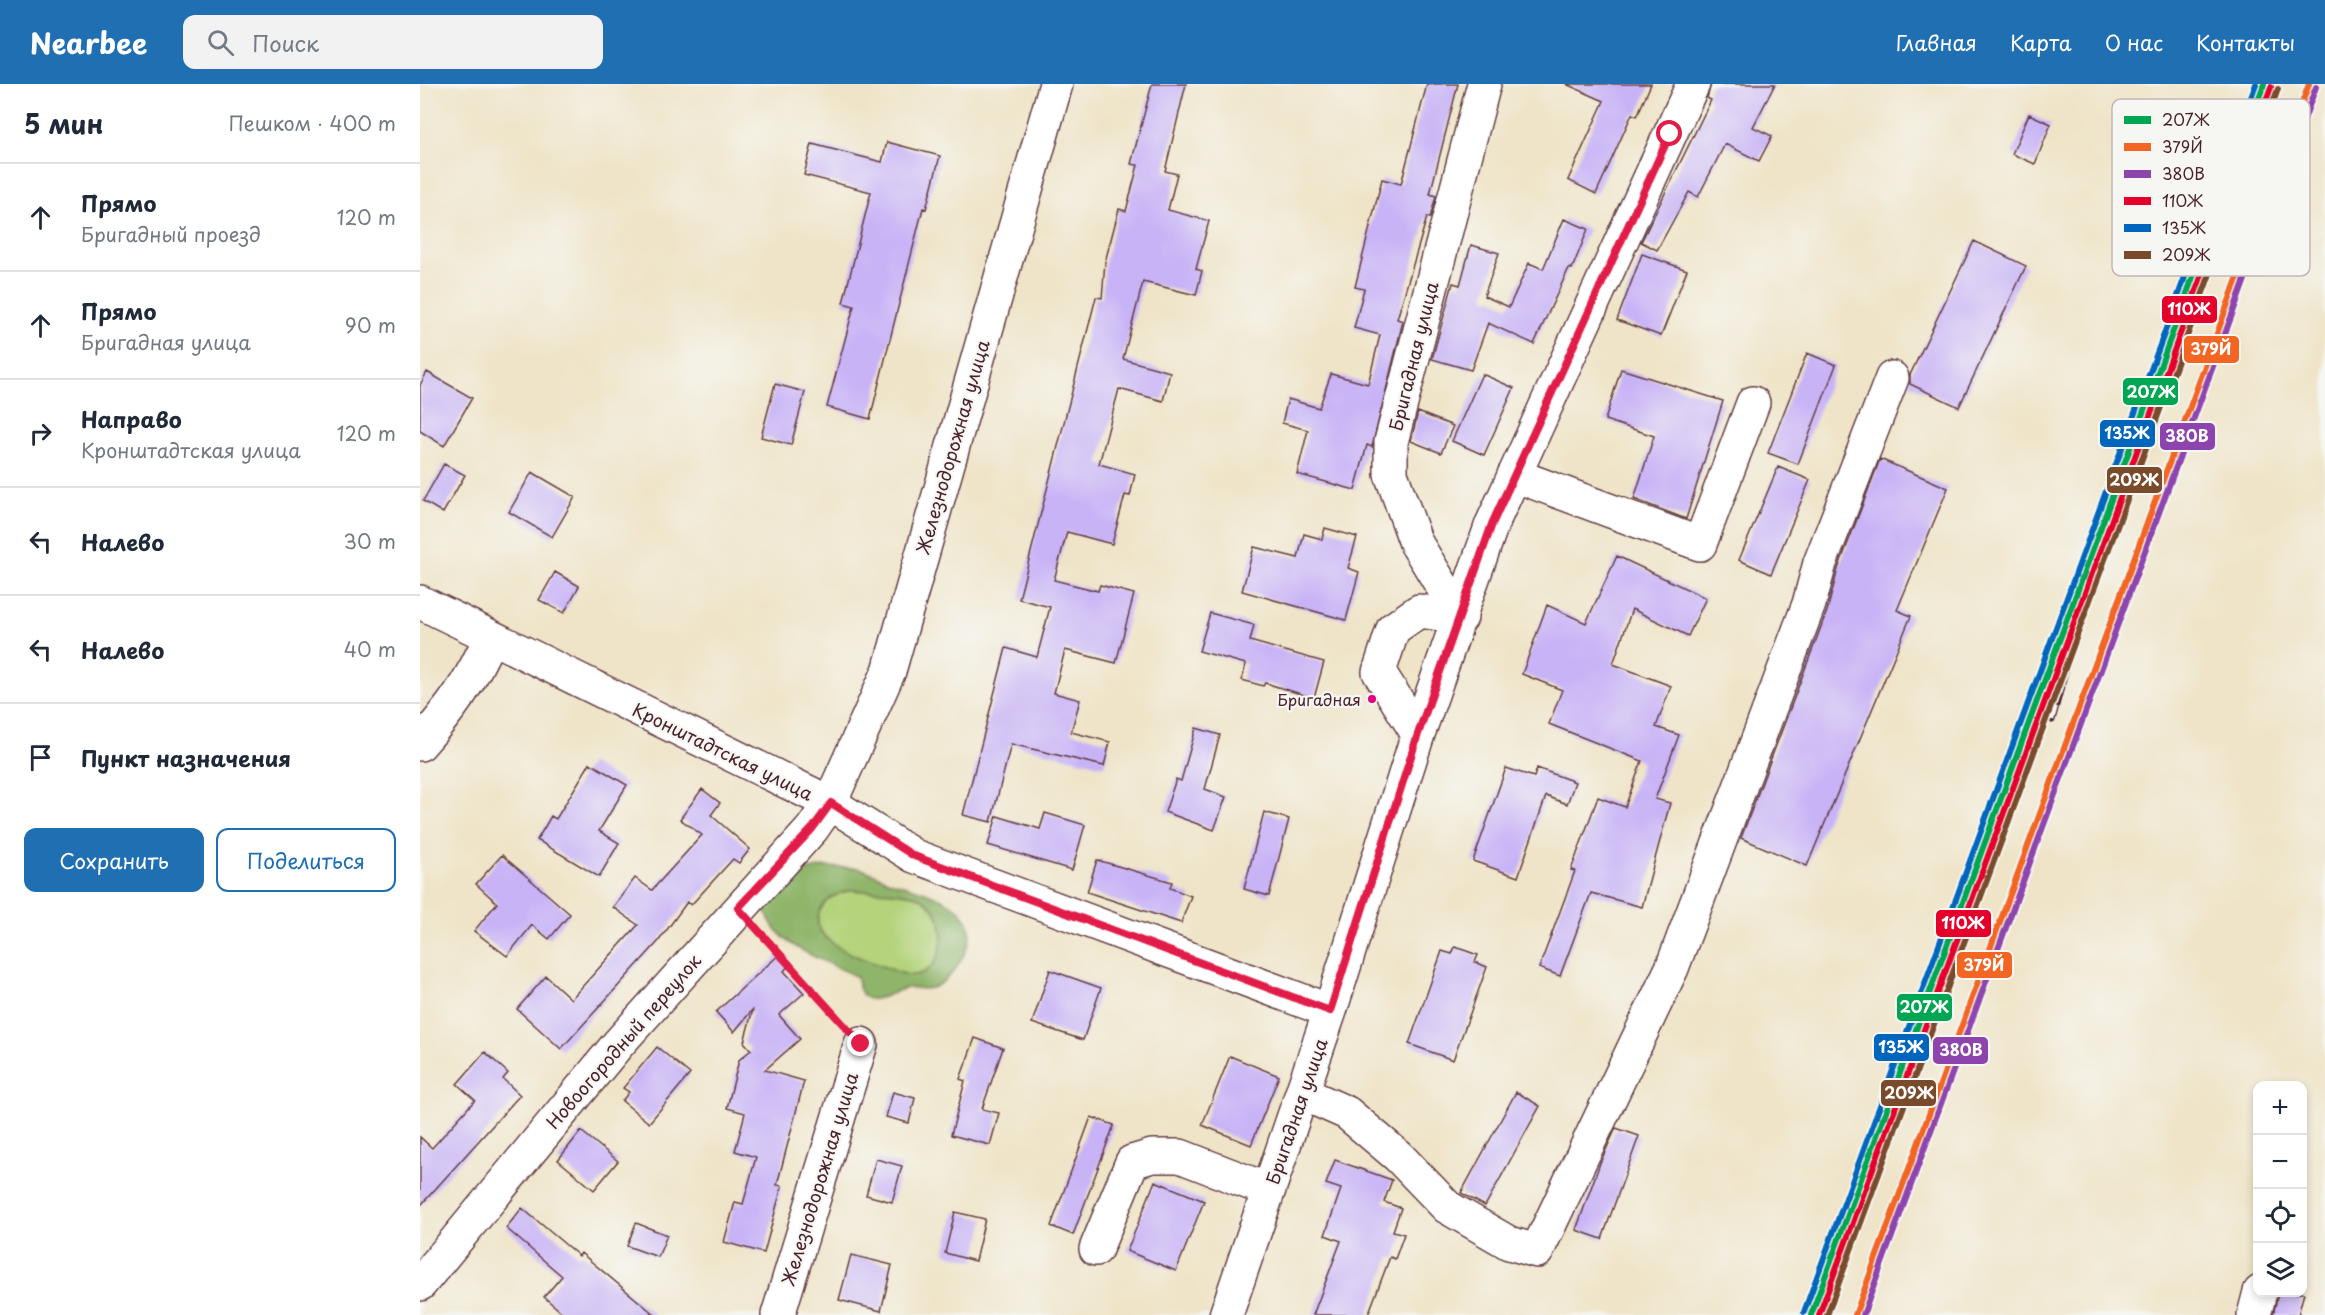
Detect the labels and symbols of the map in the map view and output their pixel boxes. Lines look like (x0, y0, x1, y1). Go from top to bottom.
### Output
legend (2112, 99, 2310, 276)
text: 207Ж (2162, 107, 2210, 131)
route start (1656, 120, 1682, 146)
text: 379Й (2162, 134, 2203, 158)
text: 380В (2162, 161, 2205, 185)
text: 110Ж (2162, 188, 2203, 212)
text: 135Ж (2162, 215, 2206, 239)
text: 209Ж (2162, 242, 2210, 266)
street label: Бригадная улица (1381, 278, 1445, 433)
line badge: 110Ж (2161, 295, 2218, 324)
text: 110Ж (2167, 296, 2212, 320)
line badge: 379Й (2183, 335, 2240, 364)
street label: Железнодорожная улица (908, 336, 996, 557)
text: 379Й (2190, 336, 2232, 360)
line badge: 207Ж (2122, 377, 2179, 406)
text: 207Ж (2126, 379, 2176, 403)
line badge: 135Ж (2099, 419, 2156, 448)
text: 135Ж (2104, 420, 2151, 444)
line badge: 380В (2159, 422, 2216, 451)
text: 380В (2165, 423, 2209, 447)
line badge: 209Ж (2106, 466, 2163, 494)
text: 209Ж (2109, 467, 2160, 491)
place label: Бригадная (1277, 687, 1361, 711)
marker: Бригадная (1366, 693, 1378, 705)
street label: Кронштадтская улица (628, 696, 818, 807)
line badge: 110Ж (1935, 909, 1992, 938)
text: 110Ж (1941, 910, 1986, 934)
street label: Новоогородный переулок (539, 947, 707, 1134)
line badge: 379Й (1956, 951, 2013, 979)
text: 379Й (1963, 952, 2005, 976)
line badge: 207Ж (1896, 993, 1953, 1022)
text: 207Ж (1899, 994, 1949, 1018)
route end (847, 1030, 873, 1056)
line badge: 135Ж (1873, 1033, 1930, 1062)
street label: Бригадная улица (1258, 1034, 1334, 1188)
text: 135Ж (1878, 1034, 1925, 1058)
line badge: 380В (1932, 1036, 1989, 1065)
text: 380В (1939, 1037, 1983, 1061)
street label: Железнодорожная улица (774, 1068, 865, 1289)
line badge: 209Ж (1880, 1079, 1937, 1107)
text: 209Ж (1884, 1080, 1935, 1104)

